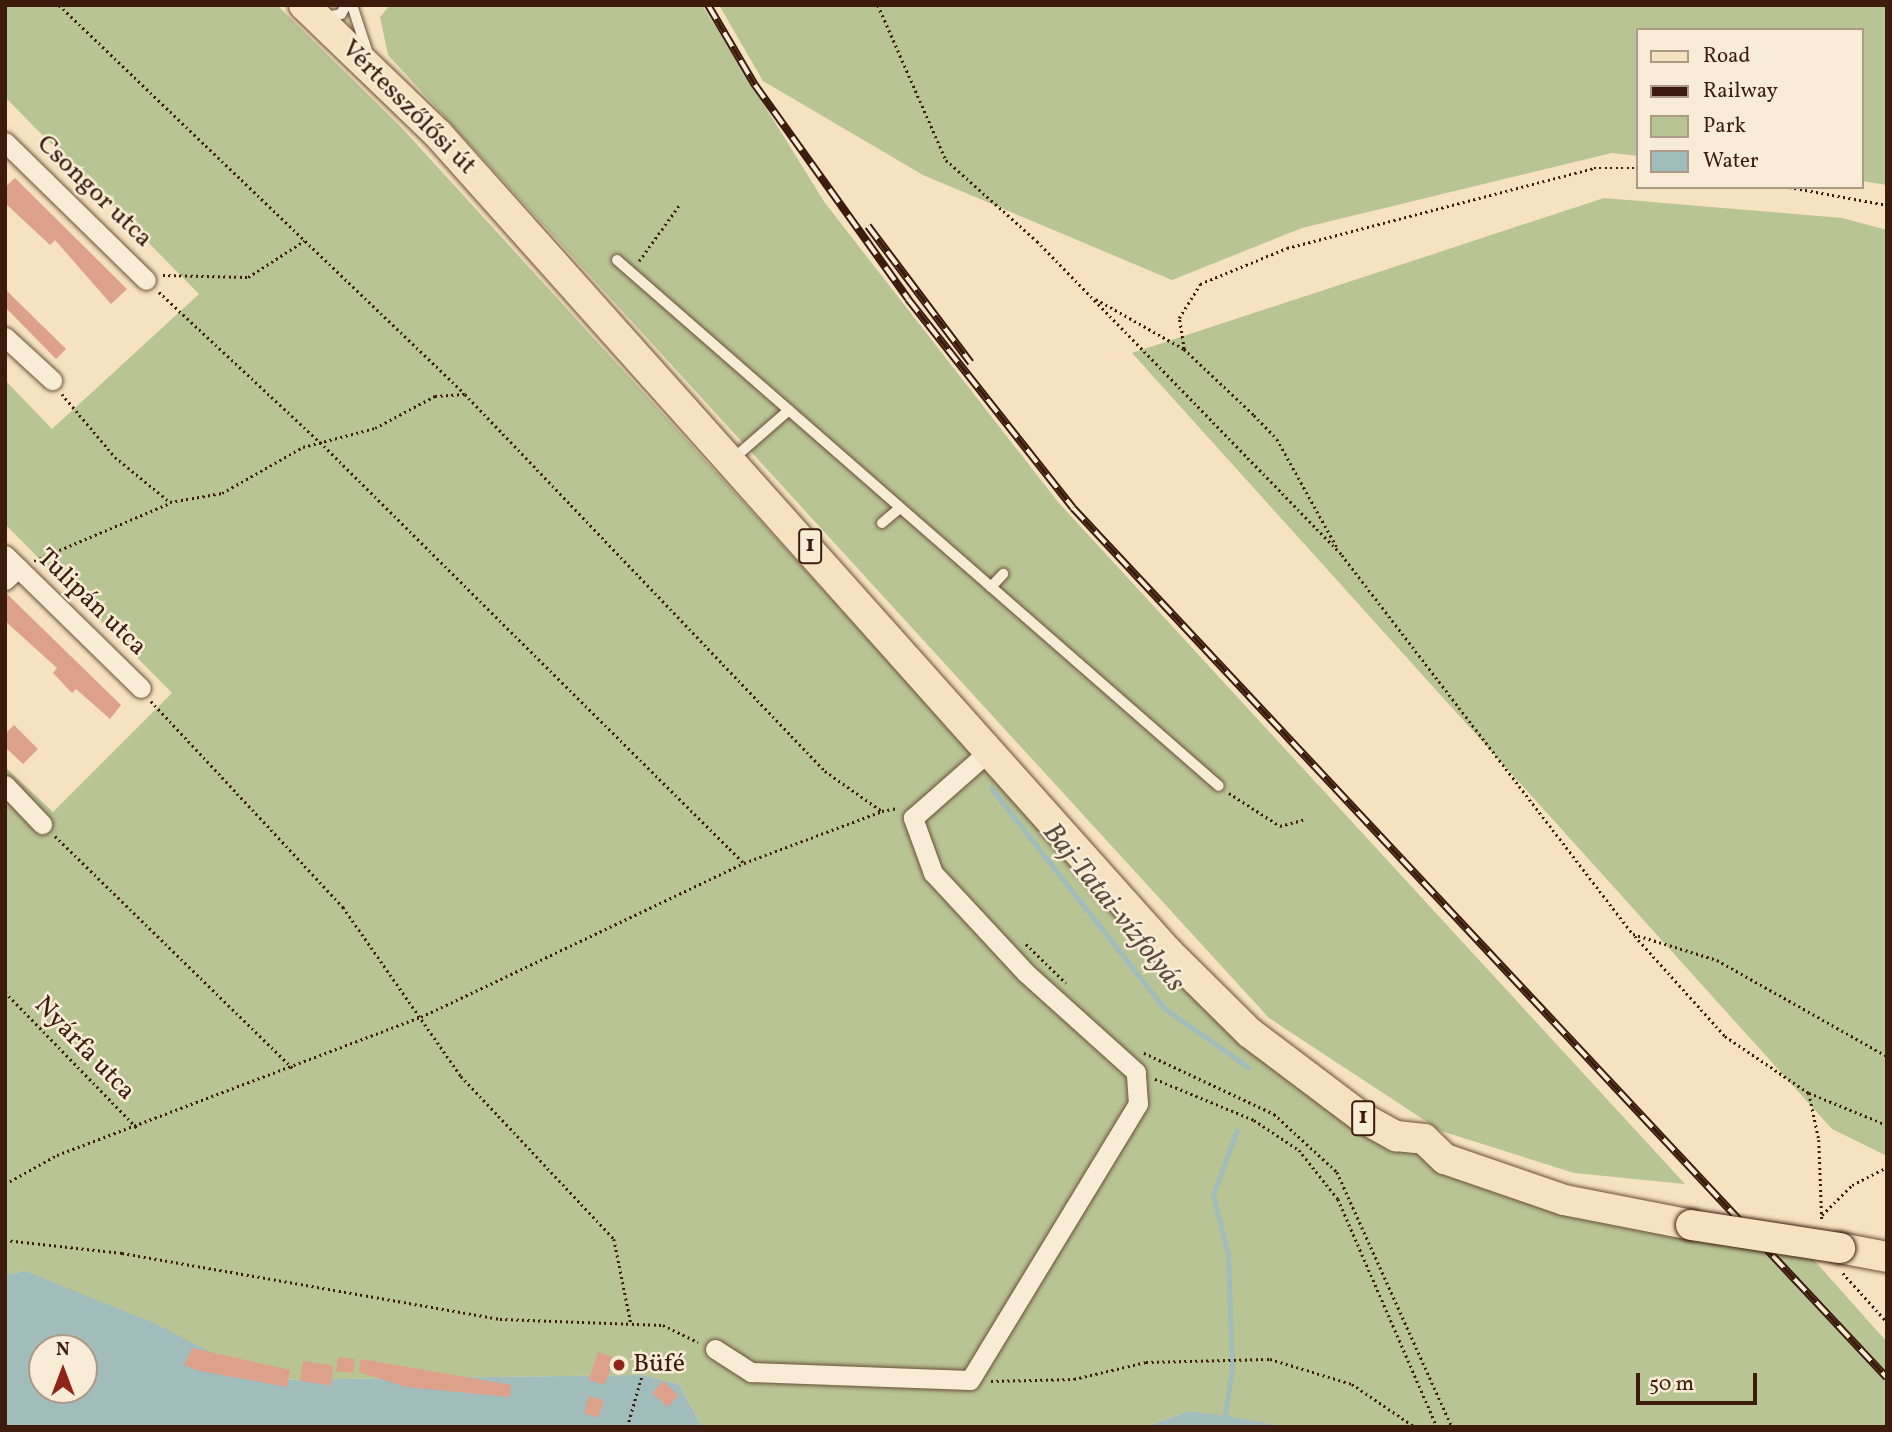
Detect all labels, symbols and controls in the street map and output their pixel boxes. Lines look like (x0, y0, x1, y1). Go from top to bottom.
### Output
legend (1636, 28, 1864, 189)
street label: Vértesszőlősi út (334, 34, 482, 182)
text: Road (1703, 42, 1750, 71)
text: Railway (1703, 77, 1778, 106)
text: Park (1703, 112, 1746, 141)
street label: Csongor utca (30, 129, 158, 255)
text: Water (1703, 147, 1759, 176)
road number: 1 (798, 526, 822, 566)
street label: Tulipán utca (30, 543, 152, 663)
water label: Baj-Tatai-vízfolyás (1035, 817, 1191, 999)
street label: Nyárfa utca (27, 991, 141, 1107)
road number: 1 (1351, 1098, 1375, 1138)
north arrow (28, 1334, 98, 1404)
text: N (56, 1337, 70, 1363)
place label: Büfé (633, 1349, 685, 1381)
marker: Büfé (611, 1357, 627, 1373)
scale bar (1640, 1358, 1761, 1402)
text: 50 m (1649, 1370, 1694, 1399)

